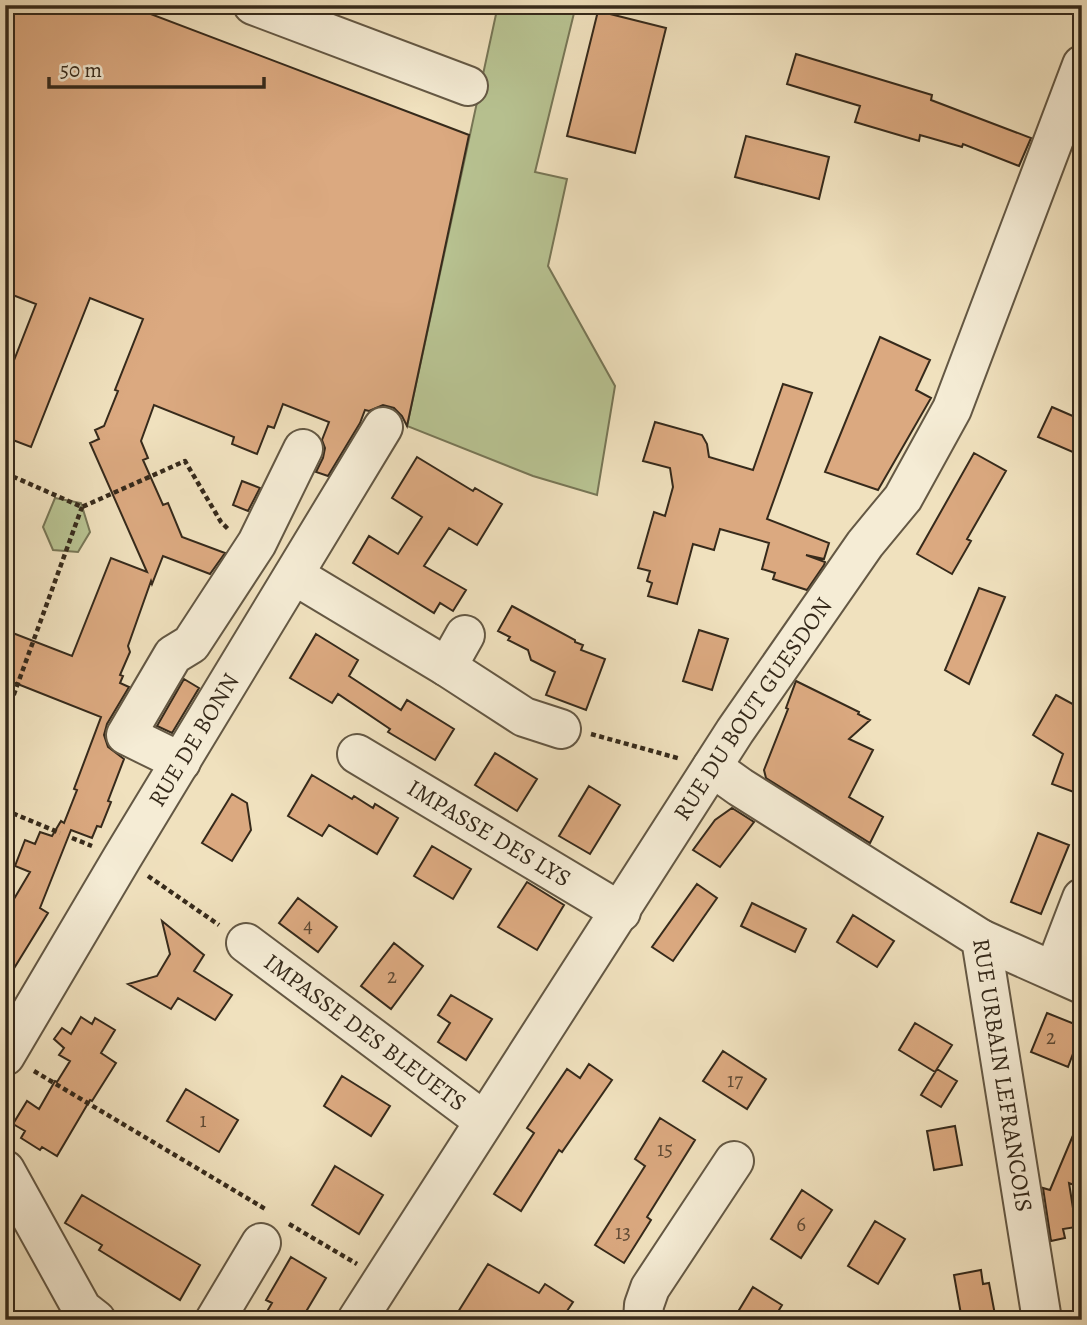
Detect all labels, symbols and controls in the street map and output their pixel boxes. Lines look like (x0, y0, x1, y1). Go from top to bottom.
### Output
scale bar (49, 46, 264, 90)
text: 50 m (60, 56, 102, 84)
street label: RUE DU BOUT GUESDON (666, 591, 839, 827)
street label: RUE DE BONN (141, 667, 246, 813)
street label: IMPASSE DES LYS (401, 772, 577, 894)
house number: 4 (303, 911, 313, 939)
street label: RUE URBAIN LEFRANCOIS (965, 936, 1040, 1214)
street label: IMPASSE DES BLEUETS (258, 946, 473, 1118)
house number: 2 (387, 962, 397, 990)
house number: 2 (1046, 1023, 1056, 1051)
house number: 17 (727, 1066, 743, 1094)
house number: 1 (199, 1106, 207, 1134)
house number: 15 (657, 1135, 673, 1163)
house number: 6 (796, 1210, 806, 1238)
house number: 13 (615, 1218, 631, 1246)

